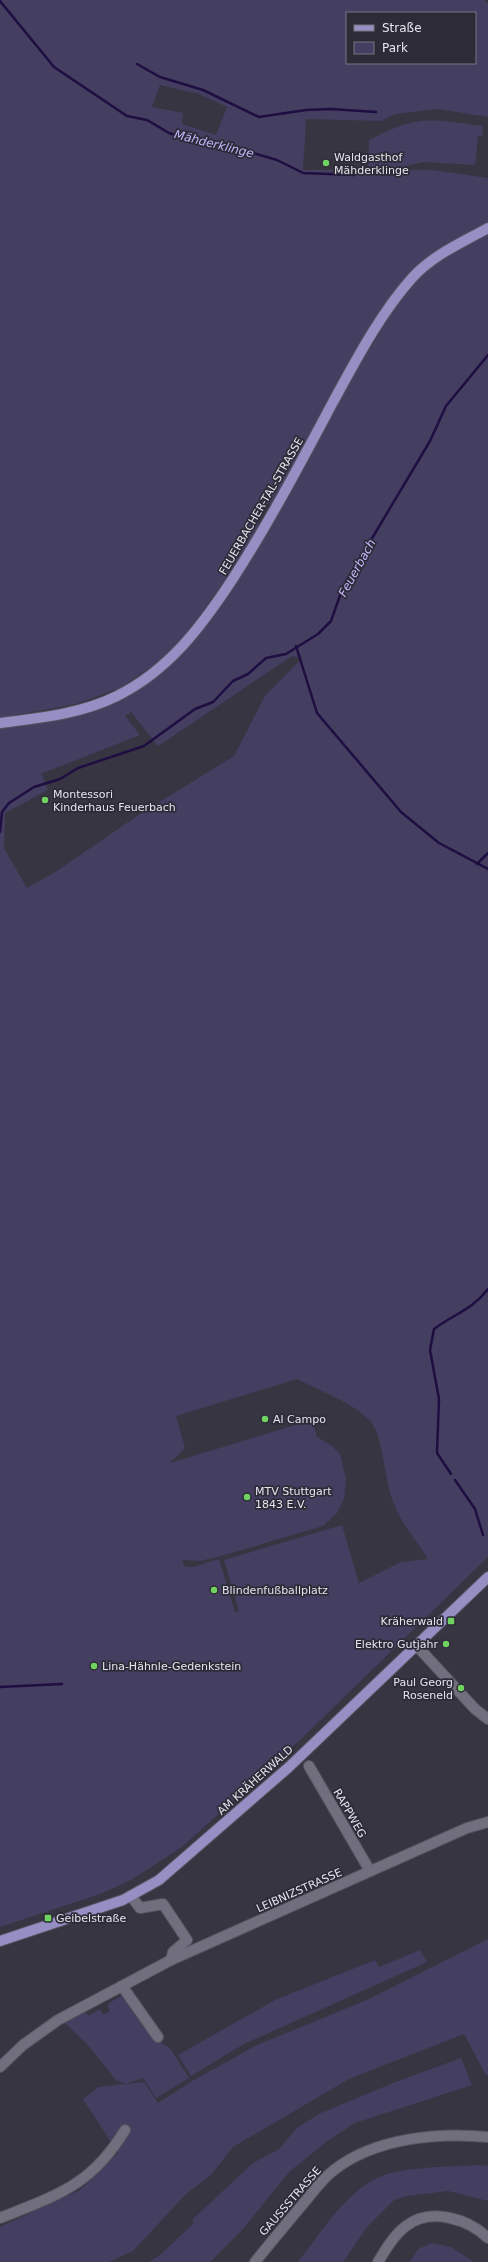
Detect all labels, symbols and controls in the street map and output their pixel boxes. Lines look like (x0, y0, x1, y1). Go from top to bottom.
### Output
legend (346, 12, 476, 64)
text: Straße (382, 21, 422, 35)
text: Park (382, 41, 408, 55)
water label: Mähderklinge (173, 127, 255, 161)
place label: Waldgasthof Mähderklinge (334, 151, 409, 177)
marker: Waldgasthof Mähderklinge (321, 158, 331, 168)
street label: FEUERBACHER-TAL-STRASSE (217, 435, 306, 577)
water label: Feuerbach (336, 537, 378, 599)
place label: Montessori Kinderhaus Feuerbach (53, 788, 176, 814)
marker: Montessori Kinderhaus Feuerbach (40, 795, 50, 805)
place label: Al Campo (273, 1413, 326, 1426)
marker: Al Campo (260, 1414, 270, 1424)
place label: MTV Stuttgart 1843 E.V. (255, 1485, 332, 1511)
marker: MTV Stuttgart 1843 E.V. (242, 1492, 252, 1502)
place label: Blindenfußballplatz (222, 1584, 328, 1597)
marker: Blindenfußballplatz (209, 1585, 219, 1595)
place label: Kräherwald (380, 1615, 443, 1628)
marker: Kräherwald (446, 1616, 456, 1626)
place label: Elektro Gutjahr (355, 1638, 438, 1651)
marker: Elektro Gutjahr (441, 1639, 451, 1649)
place label: Lina-Hähnle-Gedenkstein (102, 1660, 241, 1673)
marker: Lina-Hähnle-Gedenkstein (89, 1661, 99, 1671)
place label: Paul Georg Roseneld (393, 1676, 453, 1702)
marker: Paul Georg Roseneld (456, 1683, 466, 1693)
street label: AM KRÄHERWALD (215, 1743, 296, 1818)
street label: RAPPWEG (330, 1786, 369, 1840)
street label: LEIBNIZSTRASSE (254, 1866, 344, 1915)
place label: Geibelstraße (56, 1912, 126, 1925)
marker: Geibelstraße (43, 1913, 53, 1923)
street label: GAUSSSTRASSE (257, 2164, 324, 2239)

